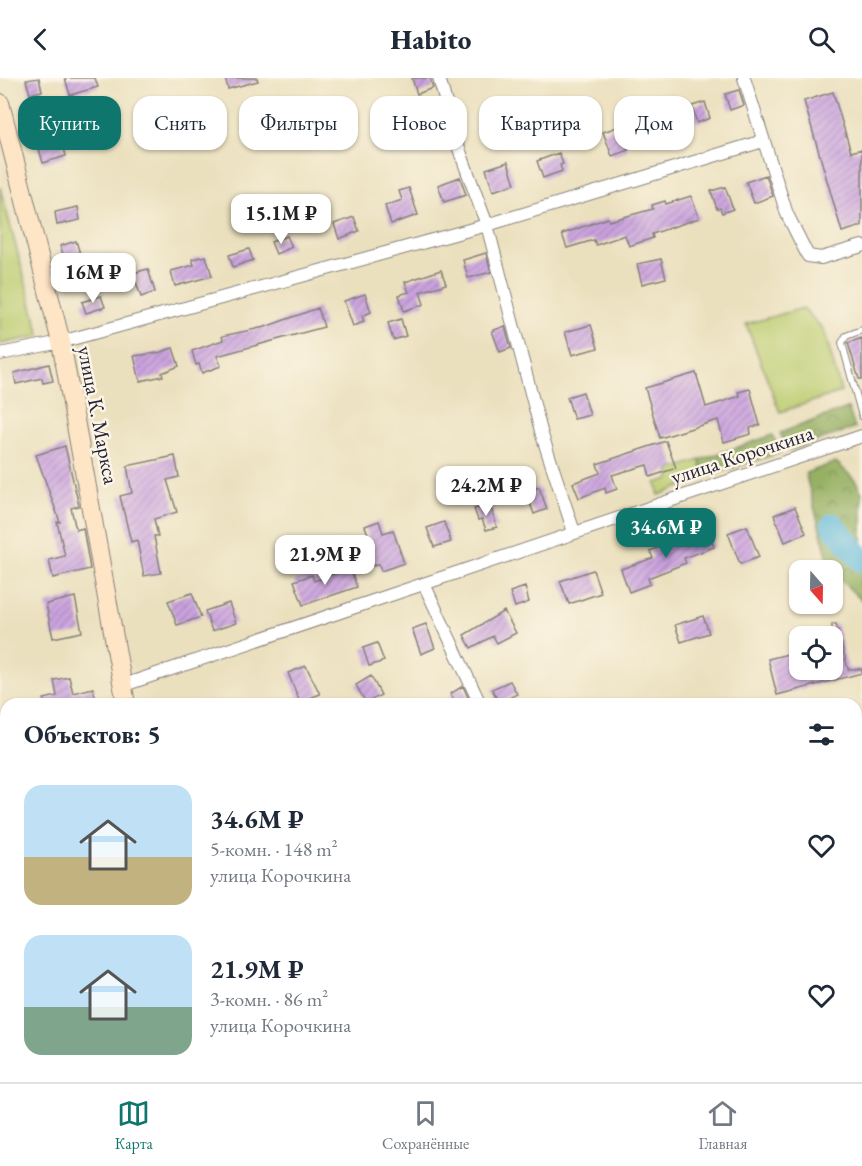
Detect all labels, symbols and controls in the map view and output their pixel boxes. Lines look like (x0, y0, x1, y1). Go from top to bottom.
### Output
text: Habito (391, 22, 471, 57)
icon: back (24, 23, 57, 56)
icon: search (805, 23, 838, 56)
chip: Купить (18, 96, 121, 150)
chip: Снять (133, 96, 227, 150)
chip: Фильтры (239, 96, 358, 150)
chip: Новое (370, 96, 467, 150)
chip: Квартира (479, 96, 602, 150)
chip: Дом (614, 96, 694, 150)
pin: 15.1M ₽ (226, 194, 336, 245)
text: 15.1M ₽ (245, 200, 317, 226)
pin: 16M ₽ (51, 253, 135, 304)
text: 16M ₽ (65, 259, 121, 285)
street label: улица К. Маркса (72, 344, 125, 487)
street label: улица Корочкина (667, 419, 817, 490)
pin: 24.2M ₽ (431, 466, 541, 517)
text: 24.2M ₽ (450, 472, 522, 498)
pin: 34.6M ₽ (611, 508, 721, 559)
text: 34.6M ₽ (630, 514, 702, 540)
pin: 21.9M ₽ (270, 535, 380, 586)
text: 21.9M ₽ (289, 541, 361, 567)
north arrow (789, 560, 843, 614)
map controls (789, 560, 843, 680)
button: locate (789, 626, 843, 680)
text: Объектов: 5 (24, 717, 161, 751)
icon: filters (805, 718, 838, 751)
text: 34.6M ₽ (210, 802, 304, 836)
icon: home (72, 809, 144, 881)
icon: heart (805, 829, 838, 862)
text: 5-комн. · 148 m² (210, 836, 338, 862)
text: улица Корочкина (210, 862, 351, 888)
text: 21.9M ₽ (210, 952, 304, 986)
icon: home (72, 959, 144, 1031)
icon: heart (805, 979, 838, 1012)
text: 3-комн. · 86 m² (210, 986, 328, 1012)
text: улица Корочкина (210, 1012, 351, 1038)
tab: Карта (115, 1097, 153, 1154)
tab: Сохранённые (382, 1097, 469, 1154)
tab: Главная (699, 1097, 747, 1154)

